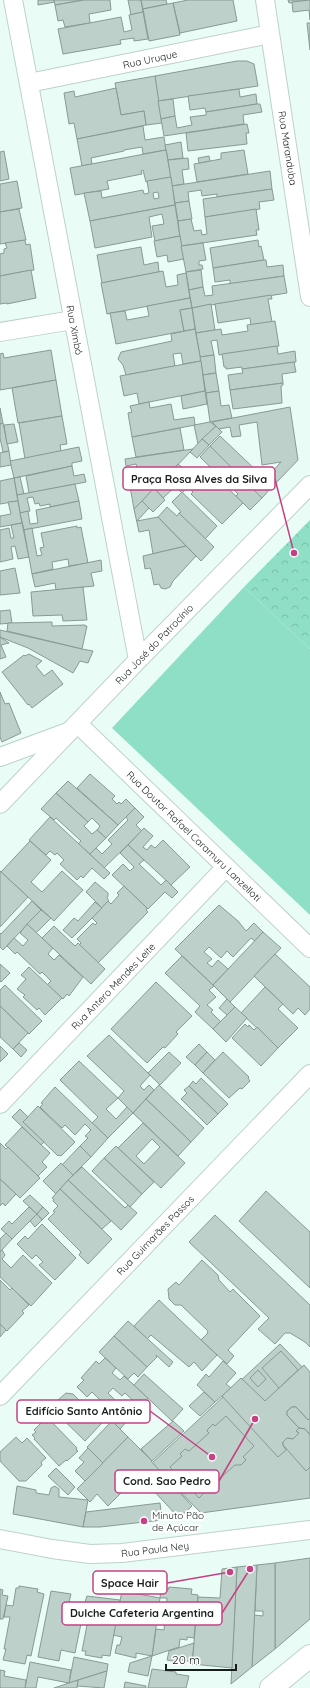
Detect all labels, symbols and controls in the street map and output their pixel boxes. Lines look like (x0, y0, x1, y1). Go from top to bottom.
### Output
street label: Rua Uruque (122, 47, 179, 72)
street label: Rua Maranduba (275, 110, 300, 186)
street label: Rua Ximbó (63, 304, 86, 356)
callout: Praça Rosa Alves da Silva (123, 467, 275, 490)
text: Praça Rosa Alves da Silva (131, 472, 267, 486)
street label: Rua José do Patrocínio (112, 601, 196, 687)
street label: Rua Doutor Rafael Caramuru Lanzelloti (124, 768, 264, 904)
street label: Rua Antero Mendes Leite (69, 940, 158, 1032)
street label: Rua Guimarães Passos (114, 1192, 197, 1278)
callout: Edifício Santo Antônio (17, 1400, 150, 1423)
text: Edifício Santo Antônio (26, 1404, 143, 1418)
callout: Cond. Sao Pedro (115, 1470, 219, 1493)
text: Cond. Sao Pedro (123, 1474, 211, 1488)
place label: Minuto Pão de Açúcar (152, 1509, 204, 1534)
marker: Minuto Pão de Açúcar (139, 1516, 149, 1526)
street label: Rua Paula Ney (120, 1539, 190, 1560)
callout: Space Hair (93, 1571, 167, 1594)
text: Space Hair (101, 1576, 159, 1590)
callout: Dulche Cafeteria Argentina (62, 1602, 222, 1625)
text: Dulche Cafeteria Argentina (70, 1606, 214, 1620)
scale bar (166, 1646, 236, 1672)
text: 20 m (172, 1652, 200, 1667)

